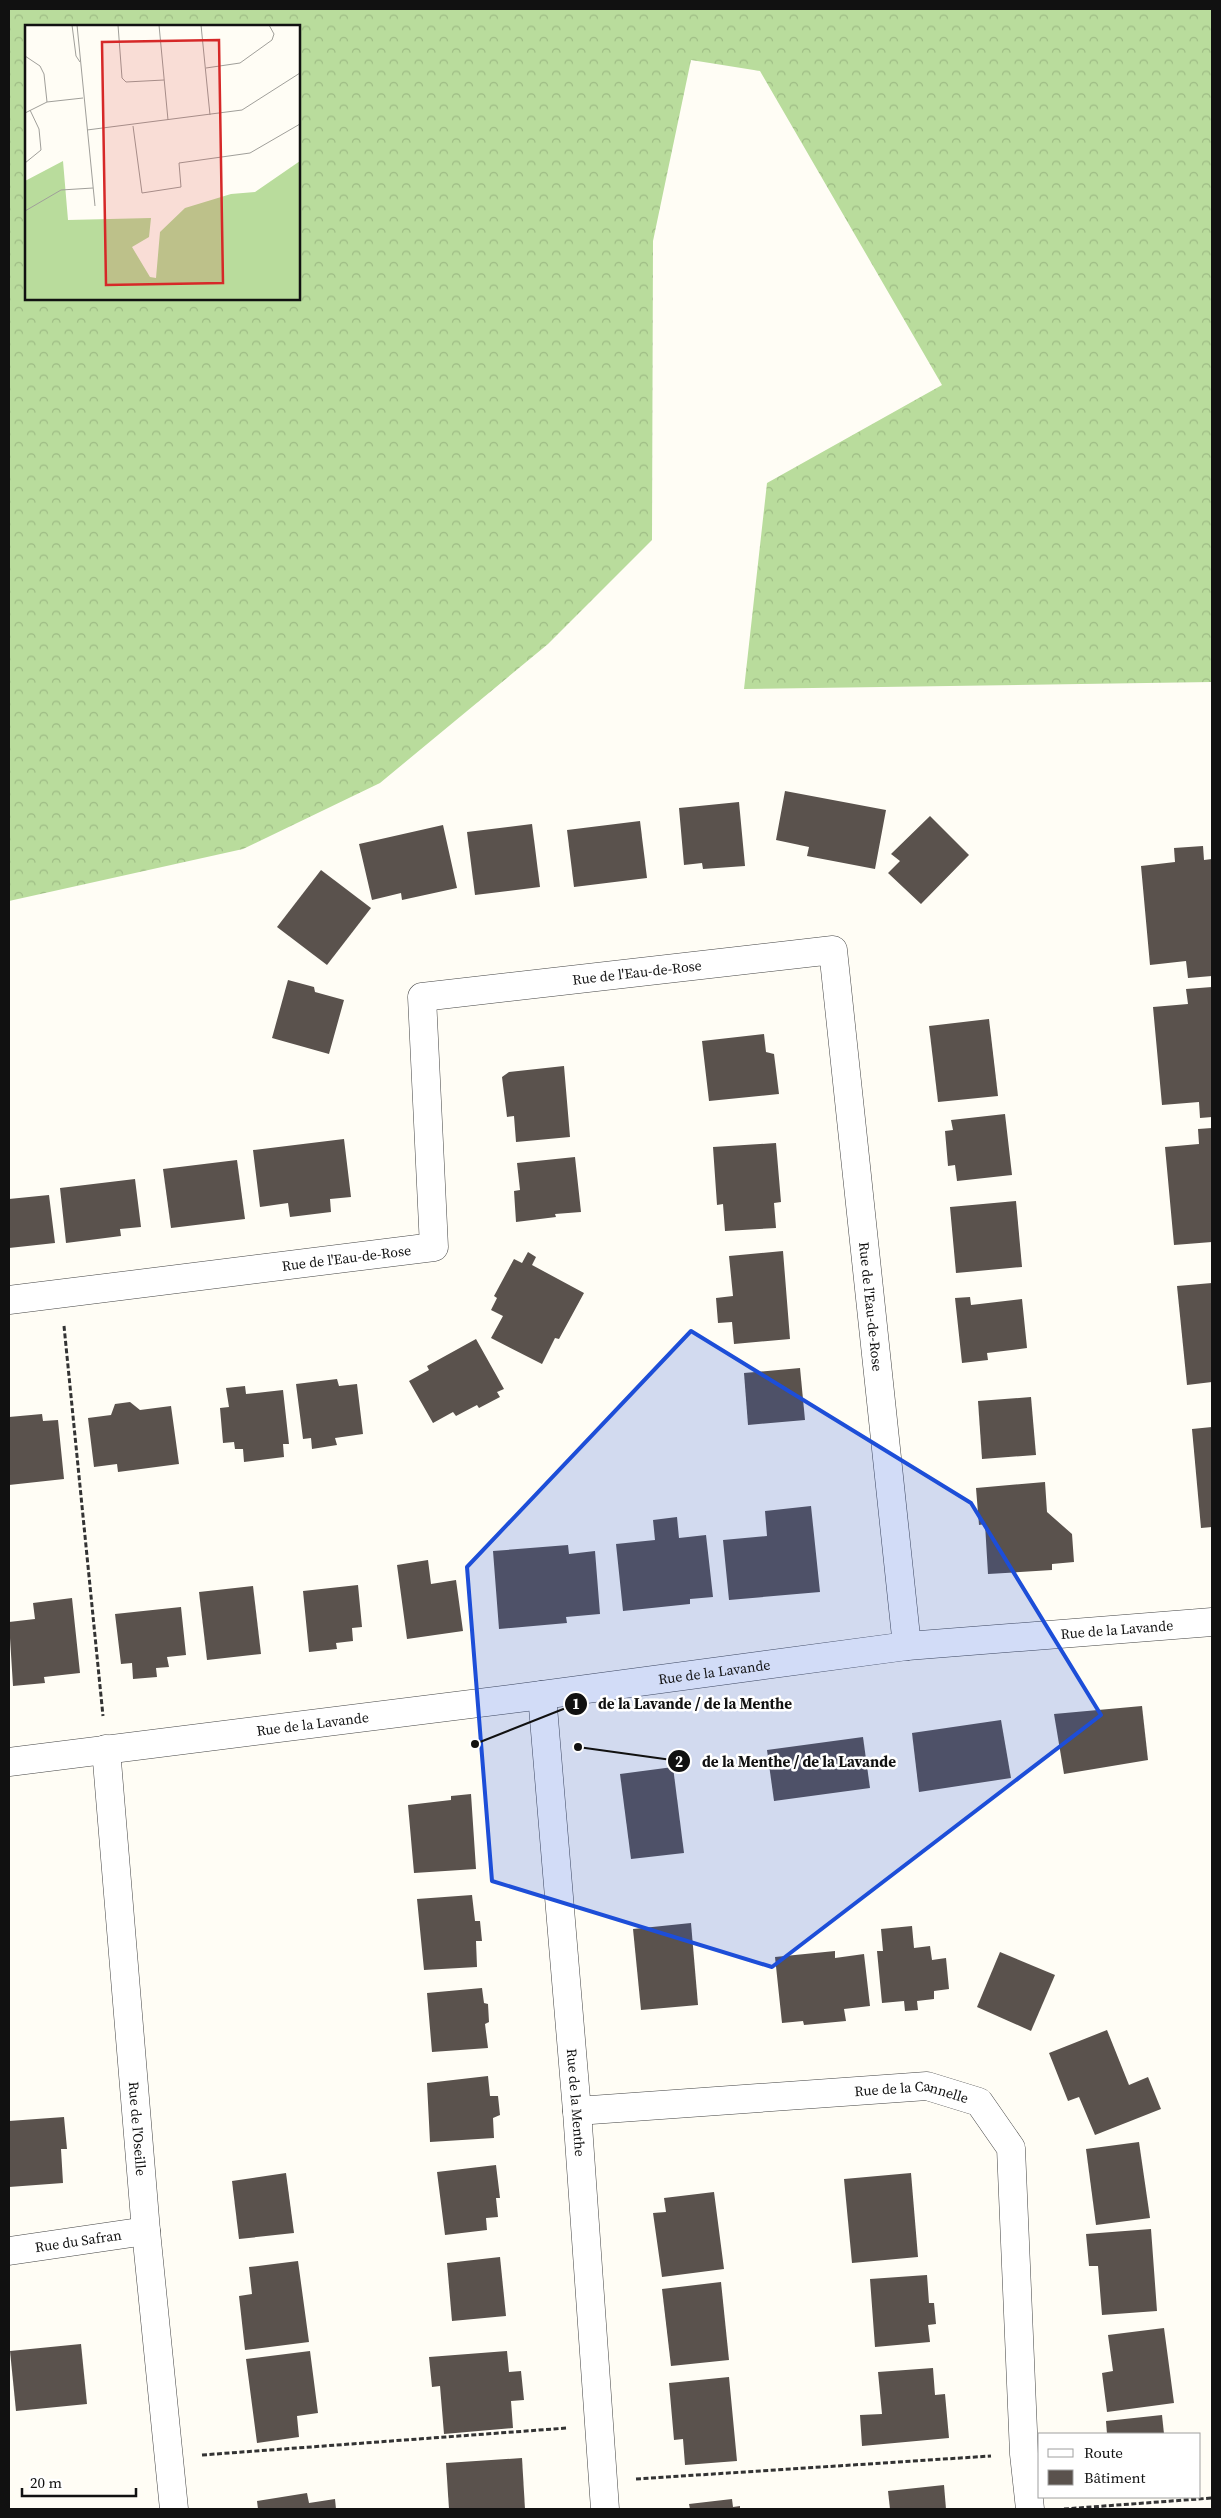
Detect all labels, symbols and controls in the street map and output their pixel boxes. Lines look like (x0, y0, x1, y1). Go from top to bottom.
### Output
inset map (25, 25, 300, 300)
street label: Rue de l'Eau-de-Rose (571, 955, 703, 990)
street label: Rue de l'Eau-de-Rose (281, 1240, 412, 1276)
street label: Rue de l'Eau-de-Rose (854, 1241, 888, 1372)
street label: Rue de la Lavande (1060, 1615, 1174, 1644)
street label: Rue de la Lavande (657, 1654, 772, 1689)
callout: de la Lavande / de la Menthe (563, 1689, 802, 1719)
text: 1 (572, 1693, 580, 1714)
text: de la Lavande / de la Menthe (598, 1693, 792, 1714)
street label: Rue de la Lavande (255, 1707, 370, 1741)
callout: de la Menthe / de la Lavande (667, 1746, 906, 1776)
text: 2 (675, 1751, 683, 1772)
text: de la Menthe / de la Lavande (702, 1751, 896, 1772)
street label: Rue de la Menthe (562, 2048, 590, 2157)
street label: Rue de la Cannelle (854, 2076, 971, 2108)
street label: Rue de l'Oseille (124, 2081, 151, 2177)
street label: Rue du Safran (34, 2225, 123, 2257)
legend (1038, 2433, 1201, 2498)
text: Route (1084, 2442, 1123, 2463)
scale bar (22, 2466, 136, 2498)
text: Bâtiment (1084, 2467, 1146, 2488)
text: 20 m (30, 2472, 62, 2493)

